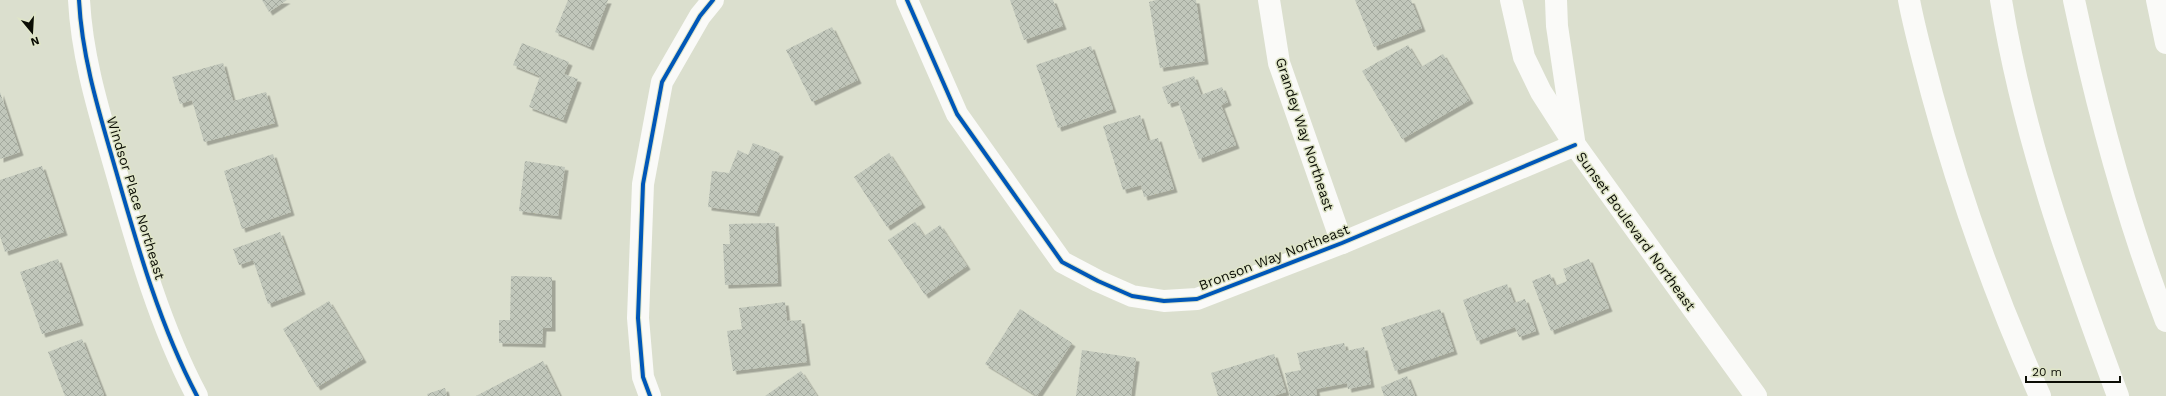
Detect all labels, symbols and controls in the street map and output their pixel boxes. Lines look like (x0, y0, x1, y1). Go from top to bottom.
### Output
north arrow (12, 12, 52, 52)
text: N (29, 34, 41, 48)
street label: Grandey Way Northeast (1273, 56, 1337, 213)
street label: Windsor Place Northeast (104, 115, 168, 282)
street label: Sunset Boulevard Northeast (1573, 149, 1699, 314)
street label: Bronson Way Northeast (1196, 221, 1352, 293)
scale bar (2026, 358, 2120, 384)
text: 20 m (2032, 365, 2062, 379)

